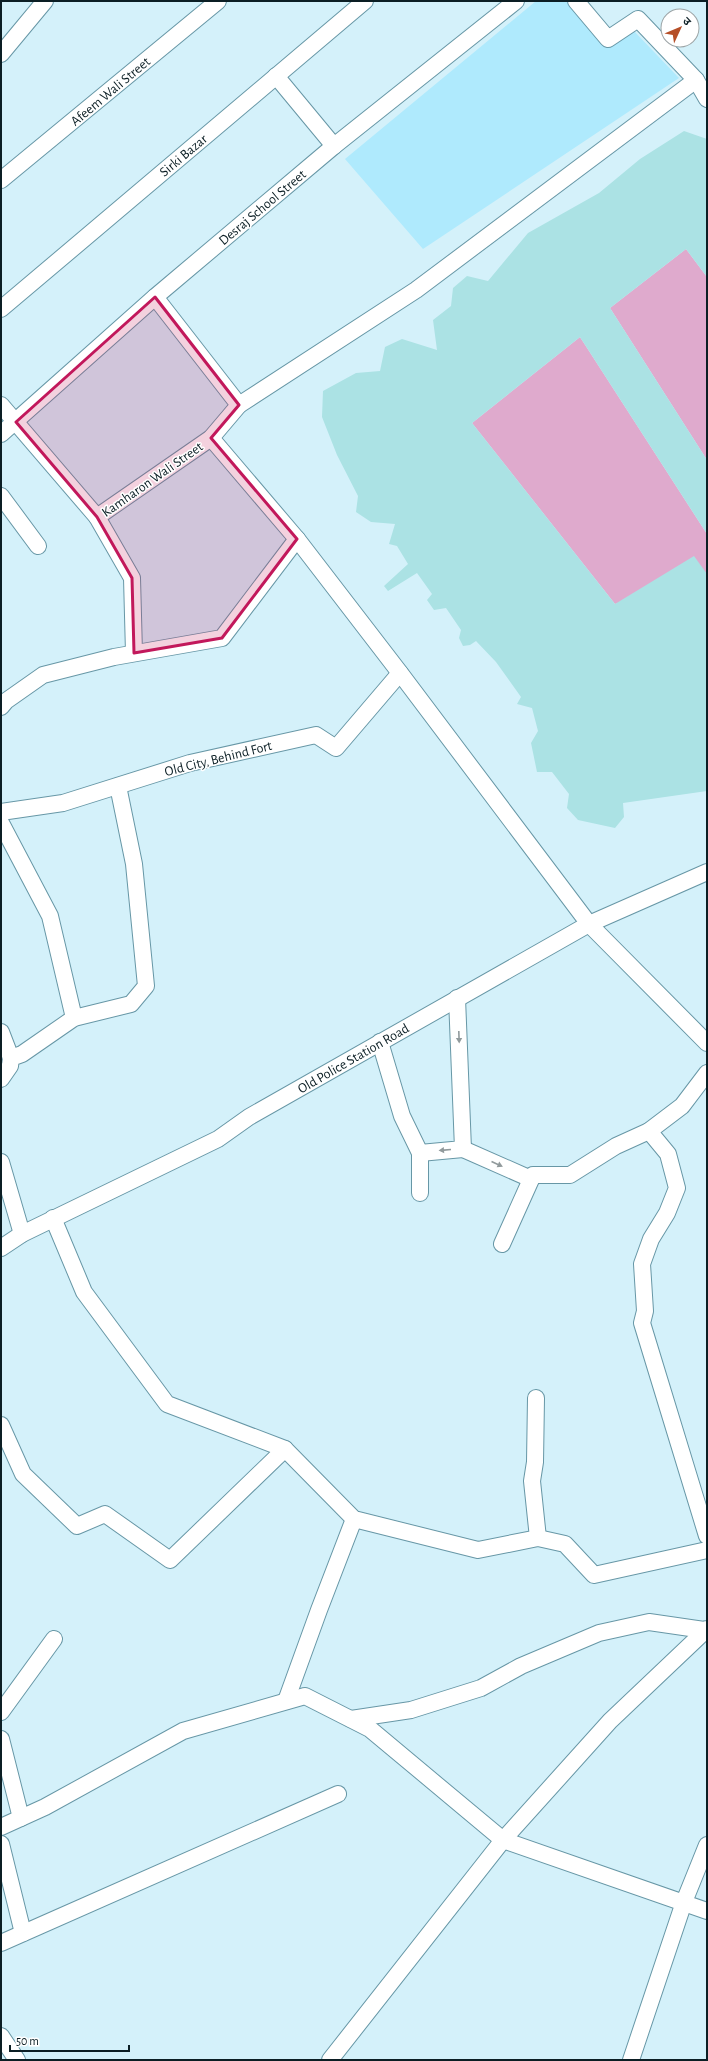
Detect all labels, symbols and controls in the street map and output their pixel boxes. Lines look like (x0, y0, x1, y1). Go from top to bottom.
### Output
north arrow (660, 8, 700, 48)
text: उ (681, 15, 693, 28)
street label: Afeem Wali Street (68, 54, 153, 129)
street label: Sirki Bazar (157, 132, 210, 180)
street label: Desraj School Street (216, 167, 309, 248)
street label: Kamharon Wali Street (100, 439, 206, 520)
street label: Old City, Behind Fort (163, 739, 274, 779)
street label: Old Police Station Road (295, 1021, 412, 1096)
one-way arrow (455, 1031, 462, 1043)
one-way arrow (439, 1147, 451, 1154)
one-way arrow (492, 1161, 503, 1167)
scale bar (10, 2027, 129, 2053)
text: 50 m (16, 2035, 39, 2047)

